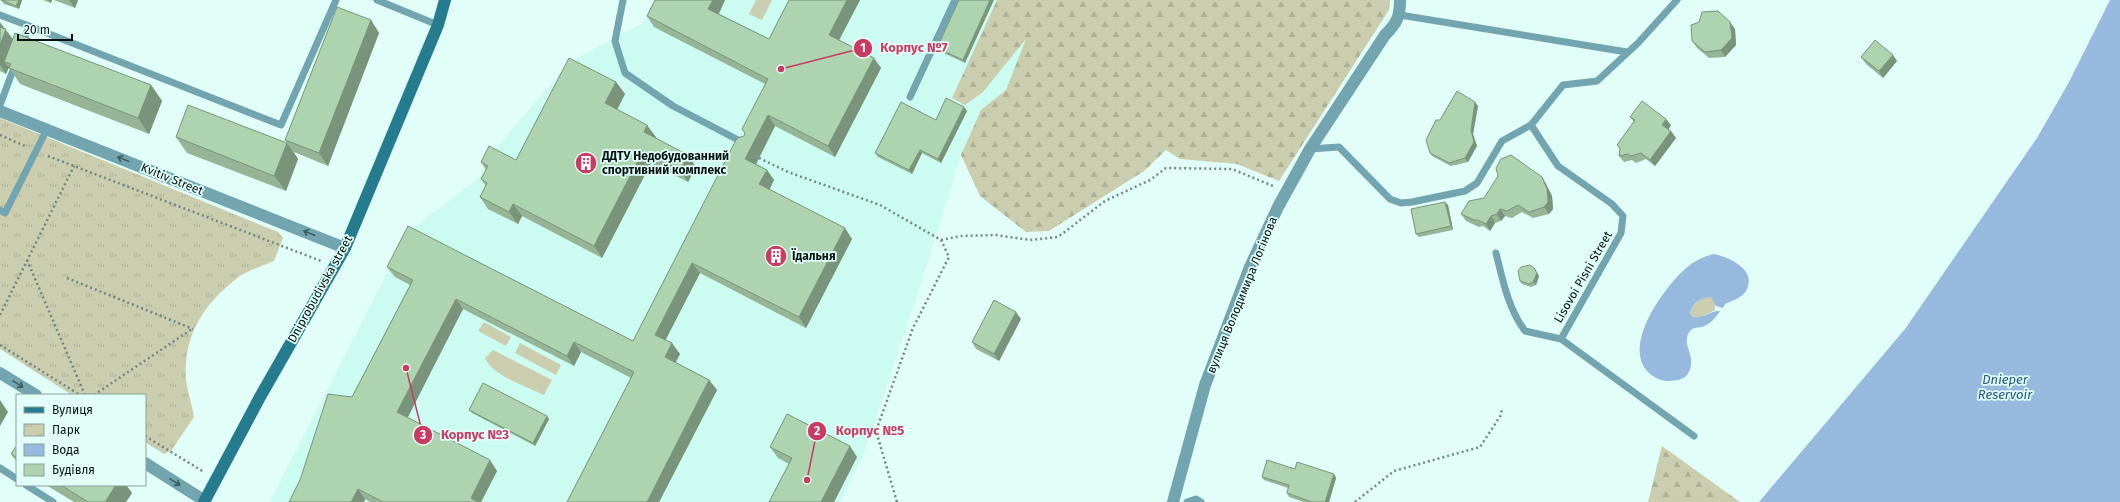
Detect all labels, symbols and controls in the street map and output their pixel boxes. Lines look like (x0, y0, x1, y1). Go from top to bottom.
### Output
scale bar (18, 16, 72, 42)
text: 20 m (24, 23, 50, 37)
callout: Корпус №7 (853, 35, 956, 60)
text: Корпус №7 (880, 40, 948, 55)
text: 1 (860, 41, 866, 55)
place label: ДДТУ Недобудованний спортивний комплекс (601, 149, 729, 177)
building icon: ДДТУ Недобудованний спортивний комплекс (573, 150, 599, 176)
one-way arrow (117, 155, 129, 163)
street label: Kvitiv Street (139, 160, 206, 198)
street label: вулиця Володимира Логінова (1204, 215, 1280, 375)
street label: Lisovoi Pisni Street (1551, 228, 1615, 325)
one-way arrow (303, 229, 315, 237)
street label: Dniprobudivska street (285, 233, 356, 345)
building icon: Їдальня (763, 243, 789, 269)
place label: Їдальня (791, 248, 836, 263)
water label: Dnieper Reservoir (1978, 372, 2033, 402)
one-way arrow (12, 380, 23, 388)
legend (16, 394, 146, 486)
text: Вулиця (52, 403, 93, 417)
callout: Корпус №5 (807, 418, 912, 443)
callout: Корпус №3 (413, 422, 517, 447)
text: Парк (52, 423, 81, 437)
text: Корпус №5 (836, 423, 904, 438)
text: 2 (814, 424, 820, 438)
text: Корпус №3 (441, 427, 509, 442)
text: 3 (419, 428, 426, 442)
text: Вода (52, 443, 79, 457)
text: Будівля (52, 463, 95, 477)
one-way arrow (169, 478, 180, 486)

